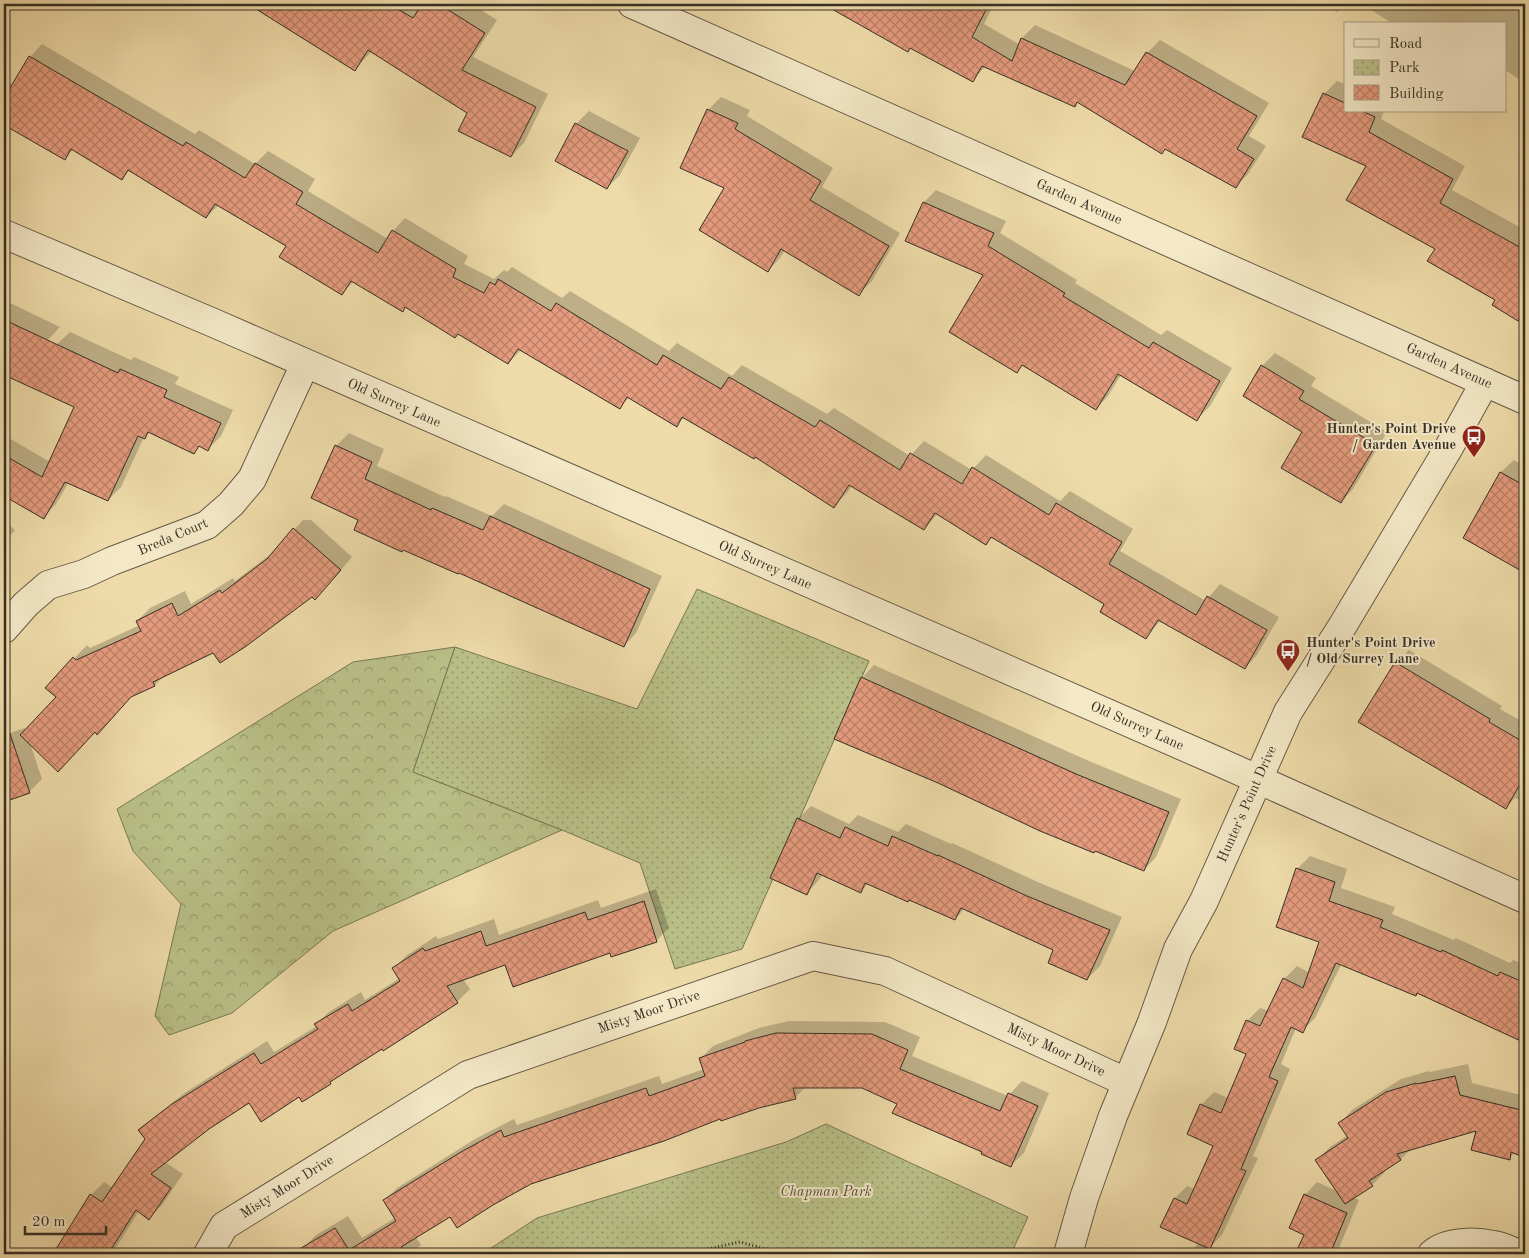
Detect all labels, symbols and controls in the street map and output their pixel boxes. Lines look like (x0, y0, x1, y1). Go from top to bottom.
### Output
legend (1344, 22, 1506, 112)
text: Road (1389, 37, 1423, 52)
text: Park (1389, 61, 1420, 76)
text: Building (1389, 87, 1444, 102)
street label: Garden Avenue (1034, 177, 1124, 227)
street label: Garden Avenue (1404, 341, 1494, 391)
street label: Old Surrey Lane (345, 376, 443, 430)
place label: Hunter's Point Drive / Garden Avenue (1326, 422, 1456, 453)
bus stop icon: Hunter's Point Drive / Garden Avenue (1461, 424, 1487, 458)
street label: Breda Court (136, 516, 210, 558)
street label: Old Surrey Lane (716, 538, 814, 592)
place label: Hunter's Point Drive / Old Surrey Lane (1306, 636, 1436, 667)
bus stop icon: Hunter's Point Drive / Old Surrey Lane (1275, 638, 1301, 672)
street label: Old Surrey Lane (1088, 699, 1186, 753)
street label: Hunter's Point Drive (1215, 744, 1279, 864)
street label: Misty Moor Drive (596, 988, 702, 1036)
street label: Misty Moor Drive (1005, 1021, 1107, 1079)
street label: Misty Moor Drive (238, 1153, 336, 1221)
park label: Chapman Park (780, 1185, 872, 1200)
scale bar (25, 1203, 106, 1235)
text: 20 m (32, 1215, 66, 1230)

